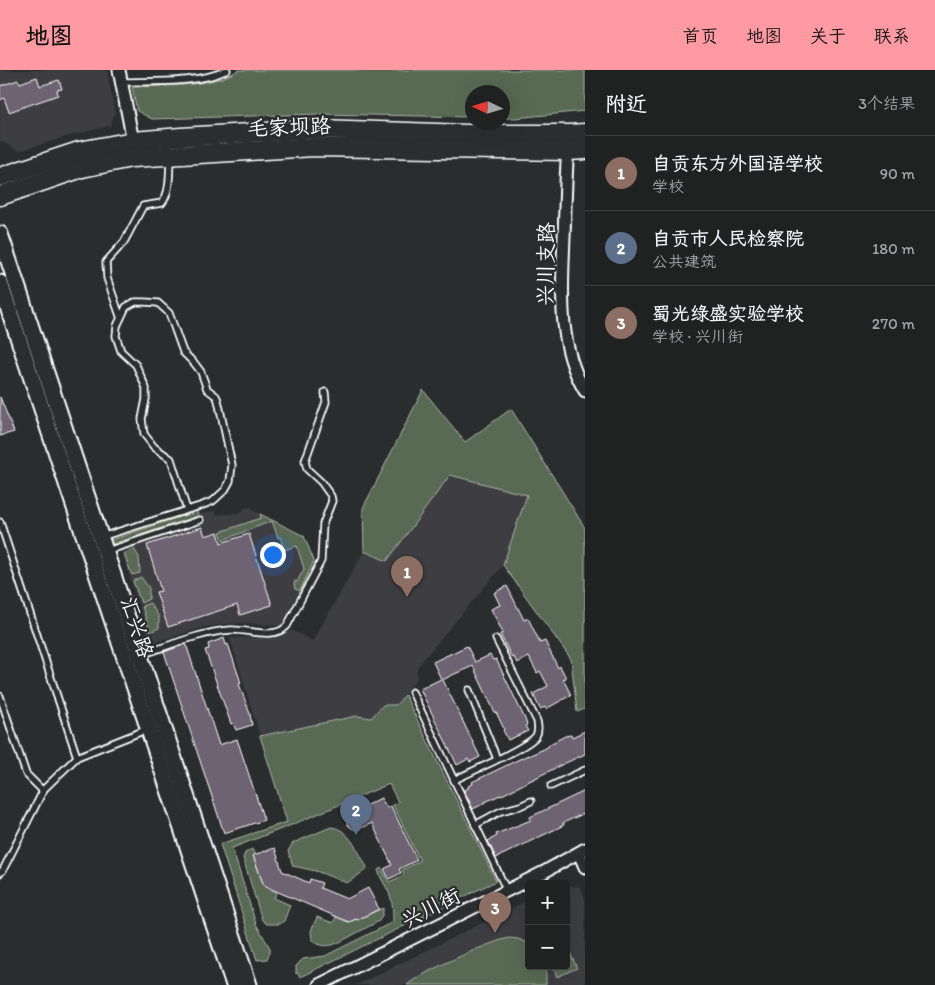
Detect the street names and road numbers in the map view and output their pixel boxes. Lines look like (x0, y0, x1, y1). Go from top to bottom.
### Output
street label: 毛家坝路 (247, 113, 331, 140)
street label: 兴川支路 (532, 222, 559, 306)
street label: 汇兴路 (116, 593, 159, 661)
street label: 兴川街 (397, 882, 465, 933)

